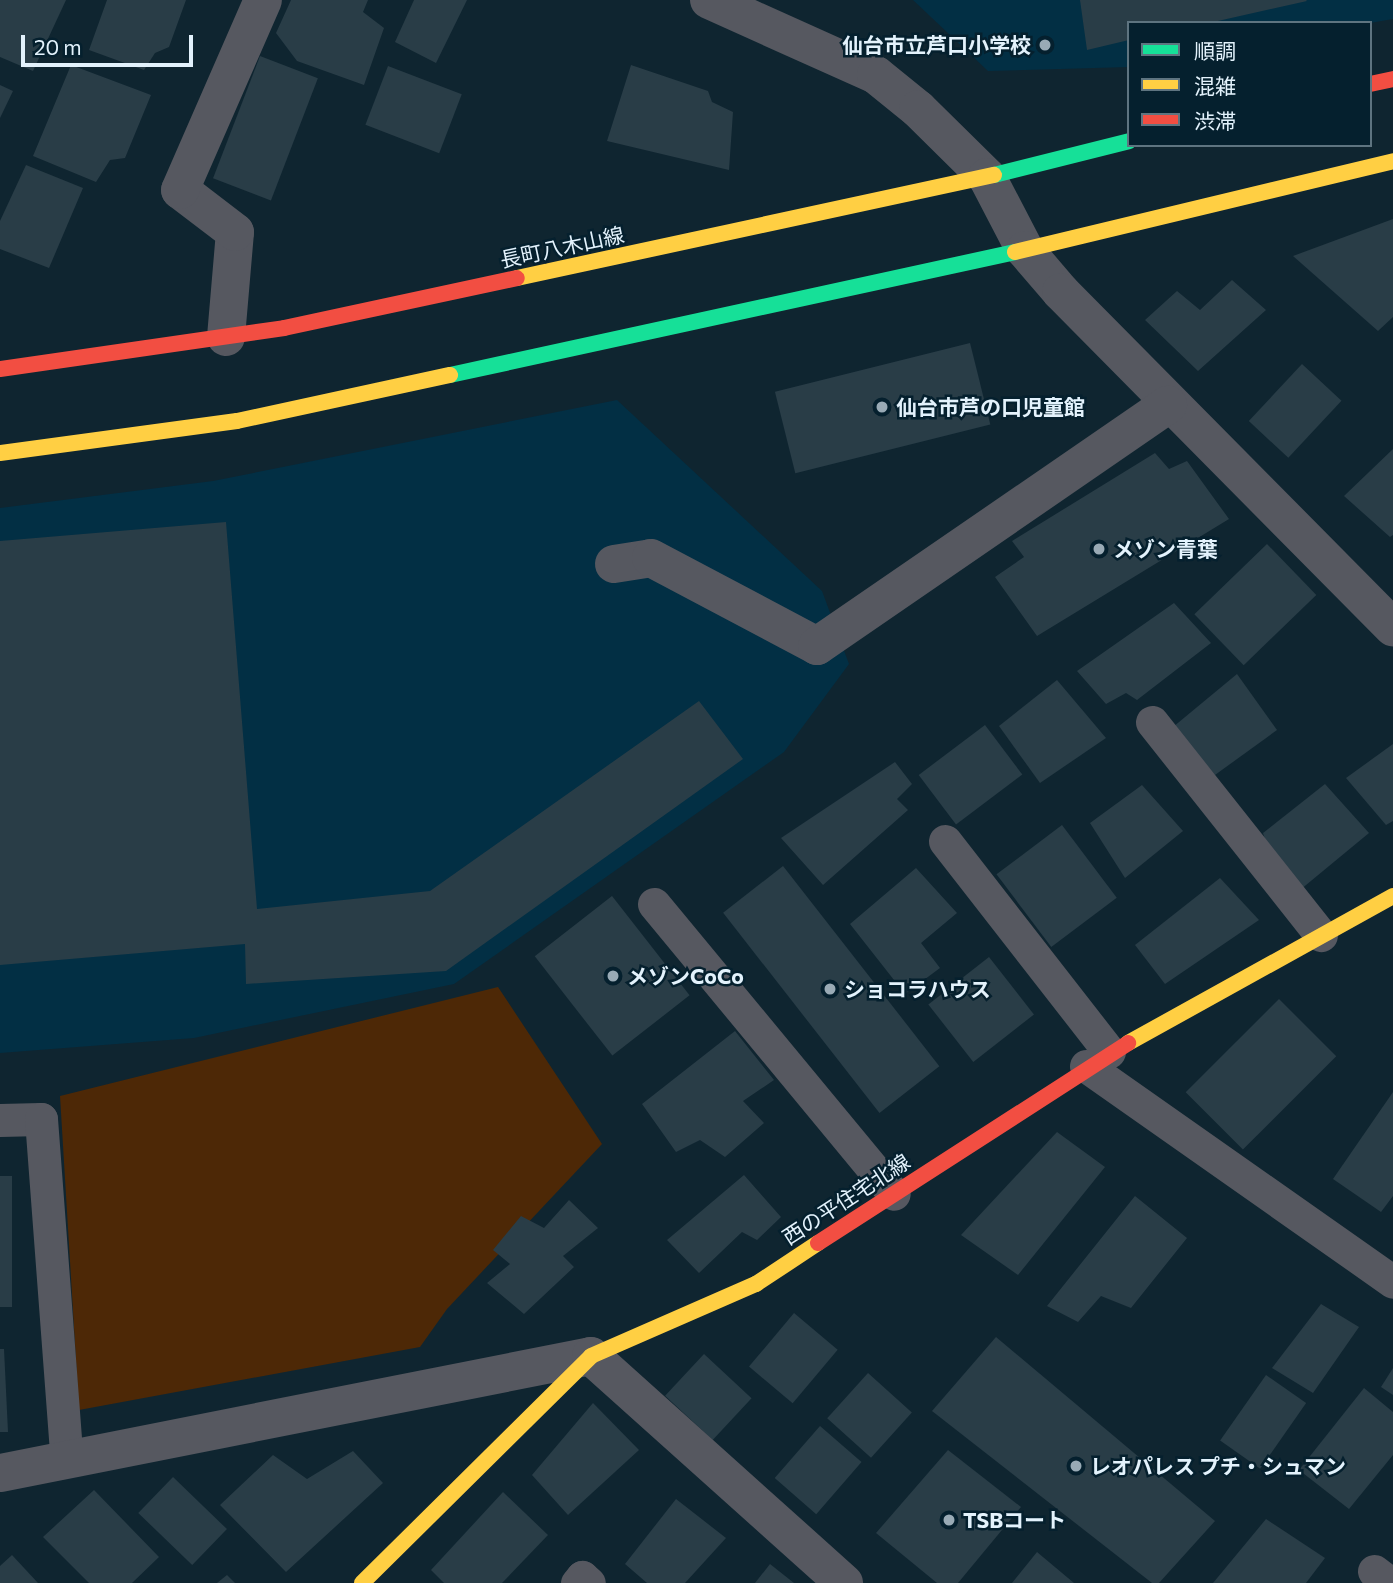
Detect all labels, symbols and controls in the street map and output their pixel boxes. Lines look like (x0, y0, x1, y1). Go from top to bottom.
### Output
scale bar (24, 21, 196, 65)
legend (1127, 21, 1372, 147)
place label: 仙台市立芦口小学校 (842, 32, 1031, 58)
text: 20 m (34, 34, 82, 59)
marker: 仙台市立芦口小学校 (1037, 37, 1053, 53)
text: 順調 (1194, 38, 1236, 63)
text: 混雑 (1194, 73, 1236, 98)
text: 渋滞 (1194, 108, 1236, 133)
street label: 長町八木山線 (498, 222, 626, 272)
place label: 仙台市芦の口児童館 (896, 394, 1085, 420)
marker: 仙台市芦の口児童館 (874, 399, 890, 415)
place label: メゾン青葉 (1113, 536, 1218, 562)
marker: メゾン青葉 (1091, 541, 1107, 557)
place label: メゾンCoCo (627, 963, 744, 989)
marker: メゾンCoCo (605, 968, 621, 984)
place label: ショコラハウス (844, 976, 991, 1002)
marker: ショコラハウス (822, 981, 838, 997)
street label: 西の平住宅北線 (777, 1148, 915, 1250)
place label: レオパレス プチ・シュマン (1090, 1453, 1346, 1479)
marker: レオパレス プチ・シュマン (1068, 1458, 1084, 1474)
place label: TSBコート (963, 1507, 1066, 1533)
marker: TSBコート (941, 1512, 957, 1528)

